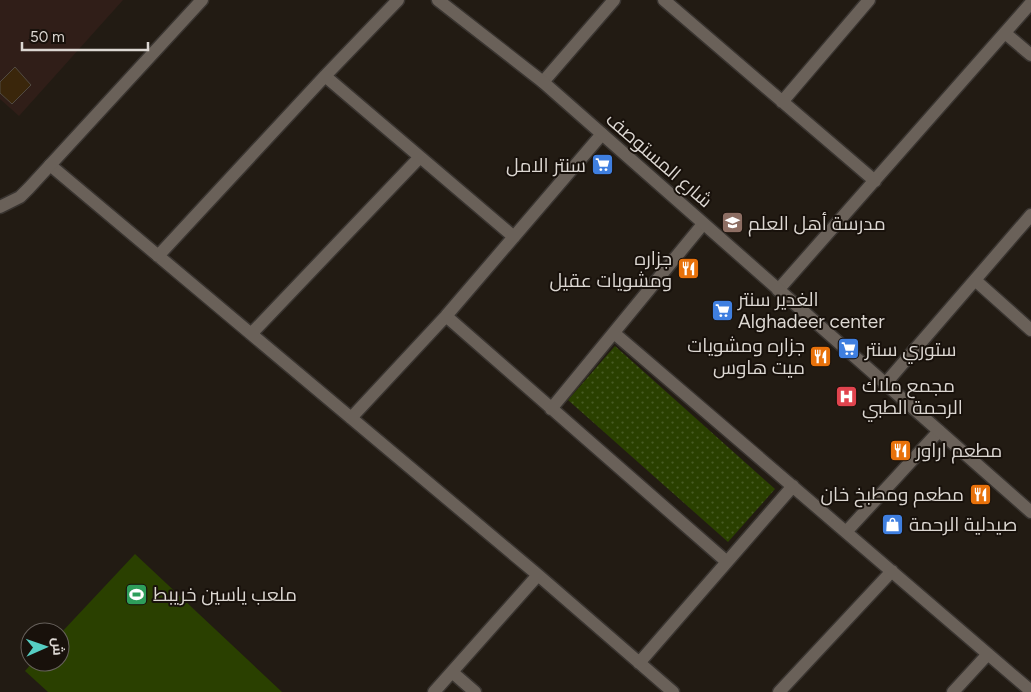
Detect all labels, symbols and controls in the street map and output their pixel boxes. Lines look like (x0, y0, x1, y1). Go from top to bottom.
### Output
scale bar (22, 20, 149, 52)
text: 50 m (30, 28, 65, 46)
street label: شارع المستوصف (600, 108, 717, 214)
supermarket icon: سنتر الامل (590, 153, 614, 177)
place label: سنتر الامل (506, 154, 586, 177)
school or university icon: مدرسة أهل العلم (720, 211, 744, 235)
place label: مدرسة أهل العلم (748, 212, 886, 237)
place label: جزاره ومشويات عقيل (549, 247, 672, 292)
restaurant icon: جزاره ومشويات عقيل (676, 257, 700, 281)
place label: الغدير سنتر Alghadeer center (737, 288, 885, 333)
supermarket icon: الغدير سنتر Alghadeer center (710, 298, 734, 322)
place label: جزاره ومشويات ميت هاوس (687, 334, 805, 379)
supermarket icon: ستوري سنتر (837, 337, 861, 361)
place label: ستوري سنتر (864, 338, 957, 364)
restaurant icon: جزاره ومشويات ميت هاوس (809, 344, 833, 368)
place label: مجمع ملاك الرحمة الطبي (862, 374, 963, 422)
hospital icon: مجمع ملاك الرحمة الطبي (834, 384, 858, 408)
restaurant icon: مطعم اراور (888, 438, 912, 462)
place label: مطعم اراور (915, 439, 1002, 464)
restaurant icon: مطعم ومطبخ خان (968, 482, 992, 506)
place label: مطعم ومطبخ خان (820, 483, 964, 508)
shop icon: صيدلية الرحمة (881, 512, 905, 536)
place label: صيدلية الرحمة (909, 513, 1017, 536)
sports icon: ملعب ياسين خريبط (125, 582, 149, 606)
place label: ملعب ياسين خريبط (153, 583, 297, 606)
north arrow (20, 622, 70, 672)
text: ش (49, 637, 66, 656)

